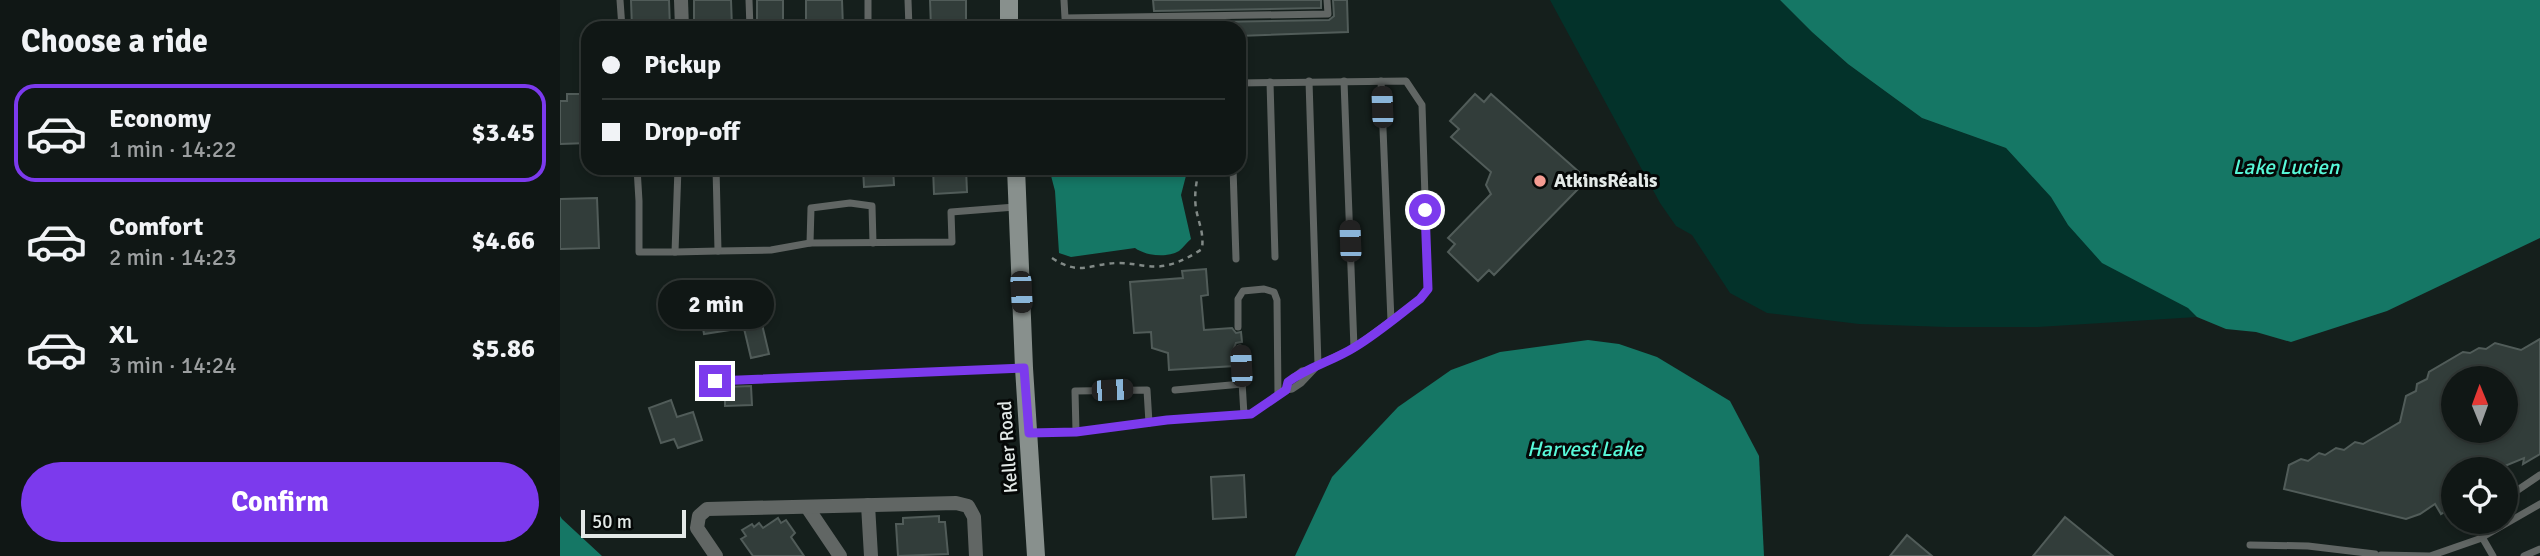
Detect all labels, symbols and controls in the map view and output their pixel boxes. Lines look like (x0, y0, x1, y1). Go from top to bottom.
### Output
text: Choose a ride (21, 22, 208, 61)
text: Pickup (644, 49, 721, 81)
car (1371, 86, 1394, 128)
icon: car (25, 102, 88, 165)
text: Economy (109, 103, 211, 135)
text: Drop-off (644, 116, 740, 148)
text: $3.45 (471, 117, 535, 149)
text: 1 min · 14:22 (109, 135, 237, 164)
water label: Lake Lucien (2233, 154, 2340, 180)
place label: AtkinsRéalis (1554, 169, 1658, 193)
marker: AtkinsRéalis (1532, 173, 1548, 189)
route start (1409, 194, 1441, 226)
icon: car (25, 210, 88, 273)
text: Comfort (109, 211, 203, 243)
car (1339, 220, 1362, 262)
text: $4.66 (471, 225, 535, 257)
text: 2 min · 14:23 (109, 243, 237, 272)
car (1010, 270, 1033, 314)
callout: 2 min (657, 280, 773, 328)
text: 2 min (688, 290, 744, 319)
icon: car (25, 318, 88, 381)
text: XL (109, 319, 139, 351)
text: $5.86 (471, 333, 535, 365)
car (1230, 344, 1253, 388)
text: 3 min · 14:24 (109, 351, 237, 380)
route end (699, 365, 731, 397)
north arrow (2441, 366, 2518, 443)
map controls (2441, 366, 2518, 534)
car (1091, 378, 1134, 402)
street label: Keller Road (993, 400, 1023, 494)
water label: Harvest Lake (1527, 436, 1645, 462)
button: locate (2441, 457, 2518, 534)
button: Confirm (21, 462, 539, 542)
scale bar (581, 507, 686, 539)
text: 50 m (592, 510, 632, 534)

